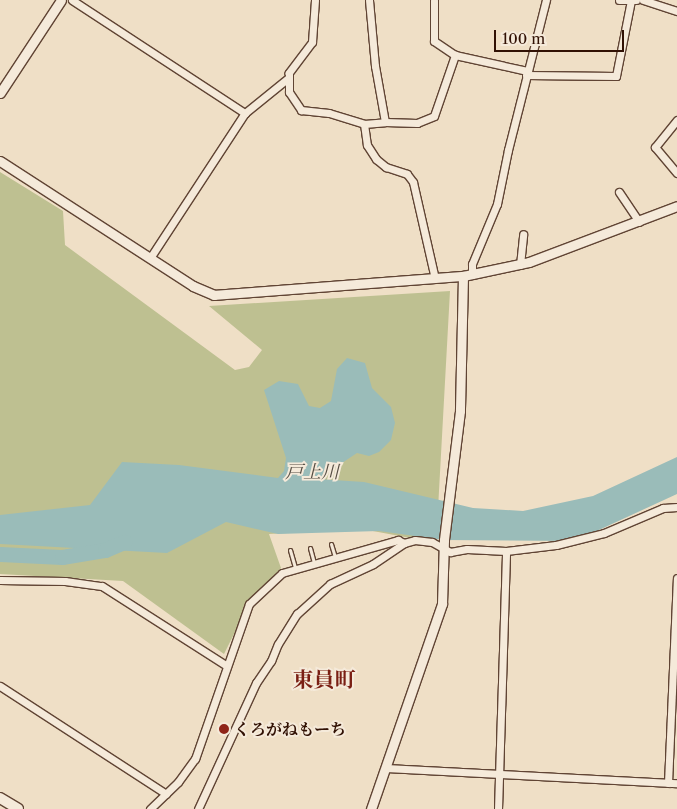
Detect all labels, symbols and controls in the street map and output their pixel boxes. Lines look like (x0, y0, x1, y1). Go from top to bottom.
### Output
scale bar (497, 20, 627, 52)
text: 100 m (502, 29, 545, 48)
water label: 戸上川 (285, 461, 339, 483)
district label: 東員町 (293, 667, 355, 693)
place label: くろがねもーち (234, 719, 346, 739)
marker: くろがねもーち (218, 723, 230, 735)

